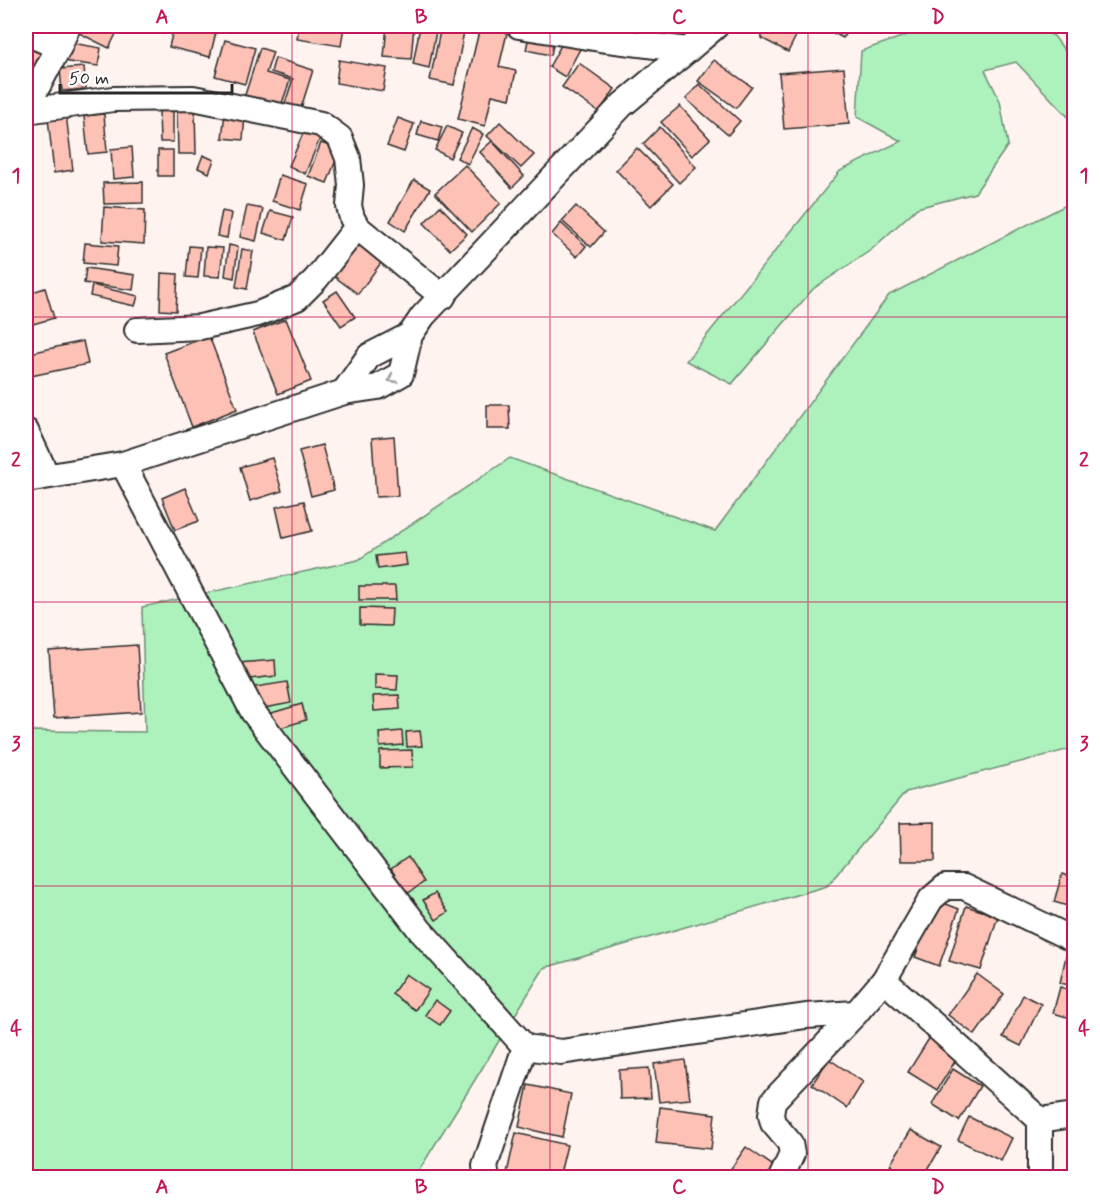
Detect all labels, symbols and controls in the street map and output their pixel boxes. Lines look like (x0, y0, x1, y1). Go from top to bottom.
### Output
text: A (155, 4, 169, 31)
text: B (415, 4, 428, 31)
text: C (672, 4, 687, 31)
text: D (931, 4, 945, 31)
scale bar (60, 57, 232, 95)
text: 50 m (69, 67, 109, 91)
text: 1 (12, 163, 20, 190)
text: 1 (1080, 163, 1088, 190)
one-way arrow (388, 372, 398, 383)
text: 2 (11, 447, 21, 474)
text: 2 (1079, 447, 1089, 474)
text: 3 (11, 731, 21, 758)
text: 3 (1079, 731, 1089, 758)
text: 4 (10, 1016, 22, 1043)
text: 4 (1078, 1016, 1090, 1043)
text: A (155, 1174, 169, 1201)
text: B (415, 1174, 428, 1201)
text: C (672, 1174, 687, 1201)
text: D (931, 1174, 945, 1201)

